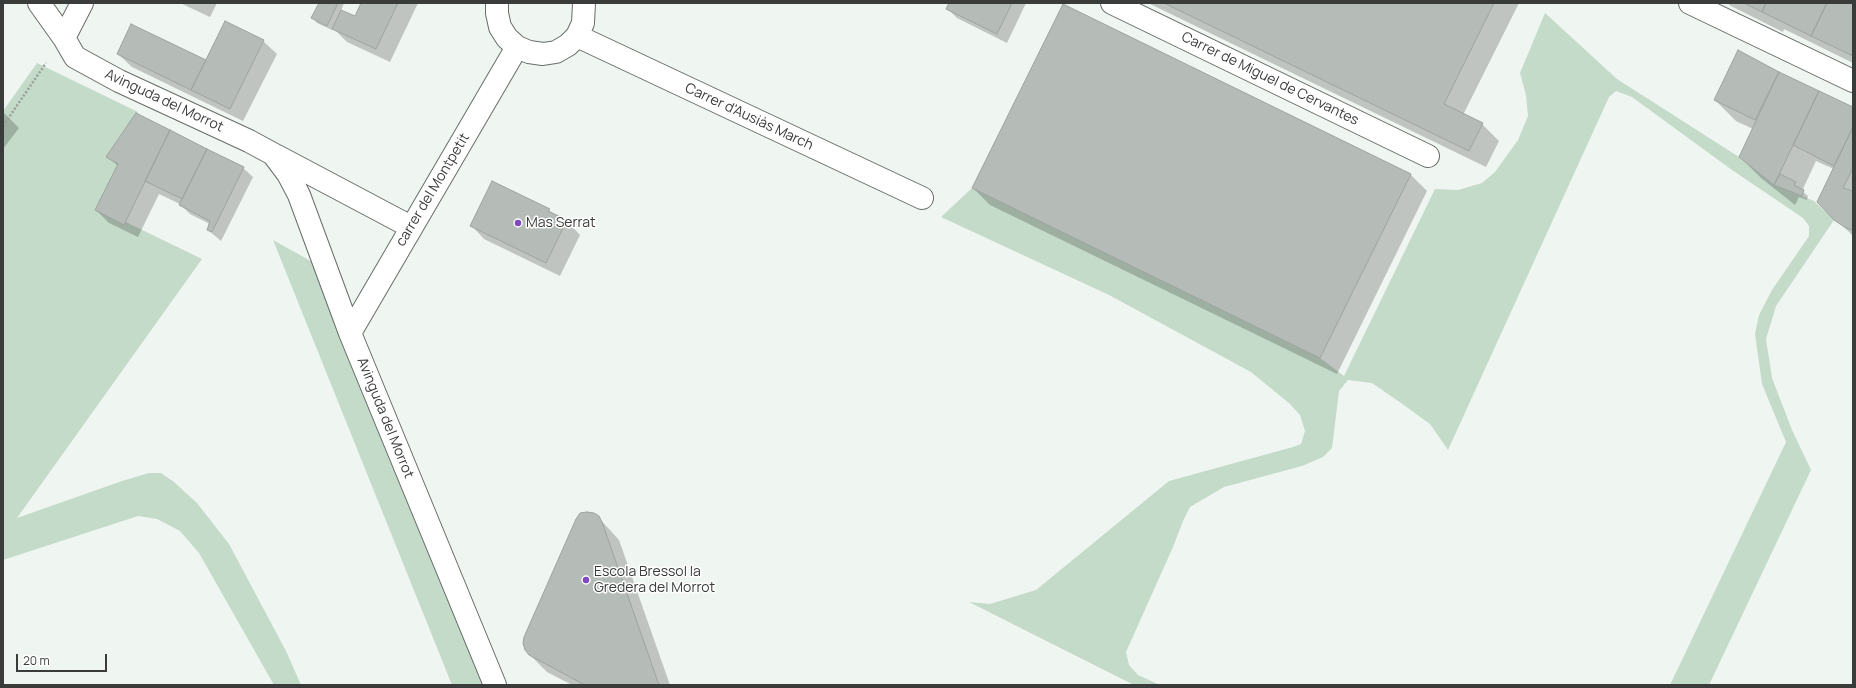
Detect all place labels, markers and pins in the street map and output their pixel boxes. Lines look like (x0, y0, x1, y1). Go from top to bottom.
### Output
place label: Mas Serrat (526, 215, 596, 231)
marker: Mas Serrat (513, 218, 523, 228)
place label: Escola Bressol la Gredera del Morrot (594, 564, 715, 596)
marker: Escola Bressol la Gredera del Morrot (581, 575, 591, 585)

